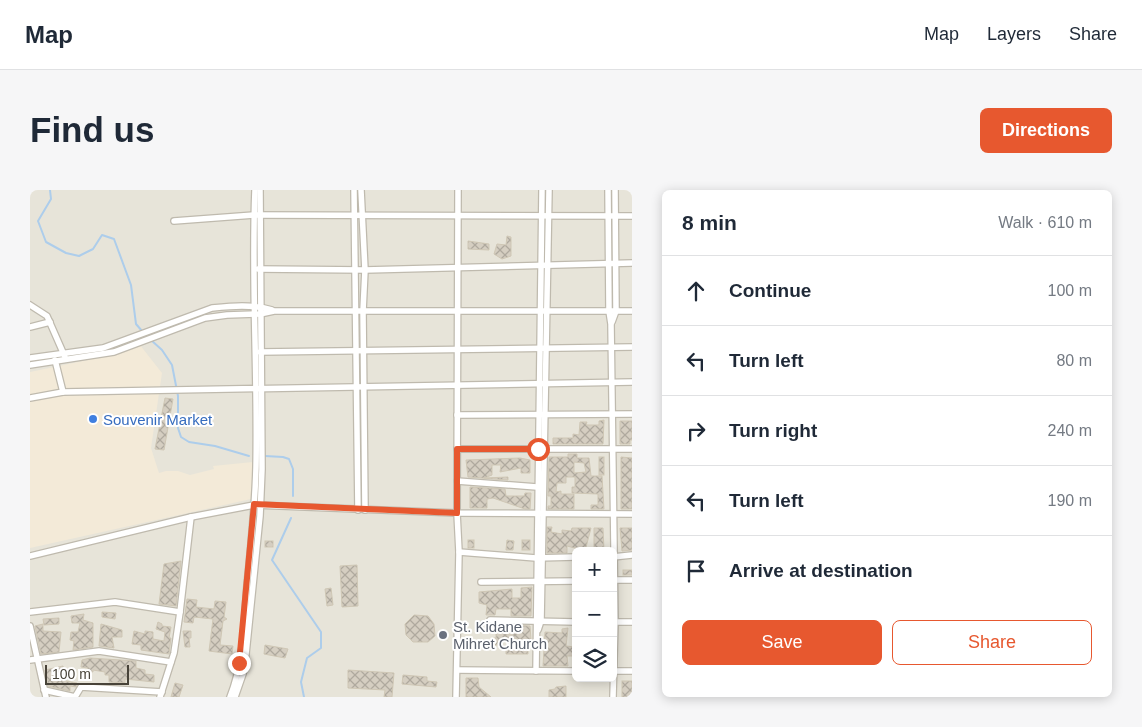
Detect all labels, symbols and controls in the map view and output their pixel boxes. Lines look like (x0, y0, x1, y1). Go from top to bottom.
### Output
text: Map (25, 21, 73, 48)
text: Map (924, 24, 959, 44)
text: Layers (987, 24, 1041, 44)
text: Share (1069, 24, 1117, 44)
button: Directions (980, 108, 1112, 153)
text: Find us (30, 110, 154, 149)
text: 8 min (682, 211, 737, 234)
text: Walk · 610 m (998, 214, 1092, 231)
icon: ahead (682, 277, 710, 305)
text: Continue (729, 280, 811, 301)
text: 100 m (1048, 282, 1092, 299)
icon: left (682, 347, 710, 375)
text: Turn left (729, 350, 804, 371)
text: 80 m (1056, 352, 1092, 369)
place label: Souvenir Market (103, 411, 213, 428)
marker: Souvenir Market (87, 413, 99, 425)
icon: right (682, 417, 710, 445)
text: Turn right (729, 420, 817, 441)
text: 240 m (1048, 422, 1092, 439)
route start (527, 438, 550, 461)
icon: left (682, 487, 710, 515)
text: Turn left (729, 490, 804, 511)
text: 190 m (1048, 492, 1092, 509)
map controls (572, 547, 617, 682)
button: + (572, 547, 617, 592)
icon: arrive (682, 557, 710, 585)
text: Arrive at destination (729, 560, 913, 581)
button: − (572, 592, 617, 637)
place label: St. Kidane Mihret Church (453, 618, 547, 652)
button: Save (682, 620, 882, 665)
button: Share (892, 620, 1092, 665)
marker: St. Kidane Mihret Church (437, 629, 449, 641)
button: layers (572, 637, 617, 682)
route end (228, 652, 251, 675)
scale bar (45, 662, 129, 685)
text: 100 m (52, 666, 91, 682)

